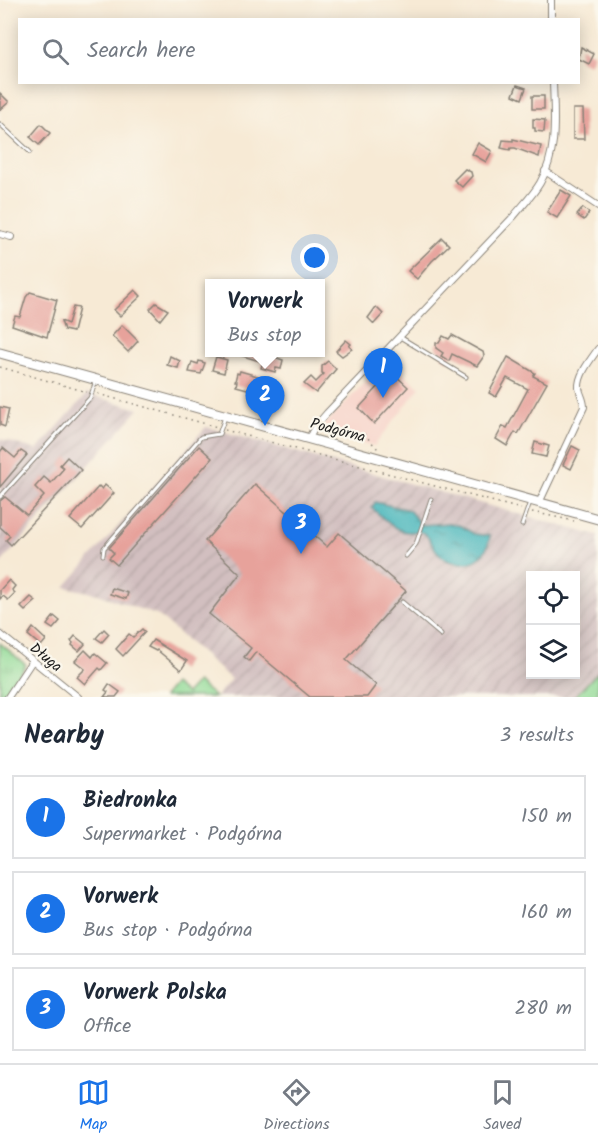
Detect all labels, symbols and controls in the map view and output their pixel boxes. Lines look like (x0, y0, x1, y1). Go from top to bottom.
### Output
search box (18, 18, 580, 84)
text: Search here (87, 34, 195, 69)
icon: search (39, 35, 72, 68)
your location (300, 243, 329, 272)
popup (205, 279, 325, 357)
text: Vorwerk (228, 285, 302, 320)
text: Bus stop (228, 320, 301, 352)
pin: 1 (364, 348, 403, 398)
pin: 2 (246, 376, 284, 426)
street label: Podgórna (307, 412, 368, 450)
pin: 3 (282, 504, 320, 554)
map controls (526, 571, 580, 679)
button: locate (526, 571, 580, 625)
button: layers (526, 625, 580, 679)
street label: Długa (24, 637, 67, 679)
text: Nearby (24, 715, 104, 757)
text: 3 results (500, 720, 574, 752)
text: Biedronka (83, 784, 177, 819)
text: 1 (42, 801, 49, 833)
text: 150 m (521, 801, 572, 833)
text: Supermarket · Podgórna (83, 819, 282, 851)
text: Vorwerk (83, 880, 158, 915)
text: 2 (40, 897, 51, 929)
text: 160 m (521, 897, 572, 929)
text: Bus stop · Podgórna (83, 915, 253, 947)
text: Vorwerk Polska (83, 976, 227, 1011)
text: 3 (40, 993, 51, 1025)
text: 280 m (514, 993, 572, 1025)
text: Office (83, 1011, 131, 1043)
tab: Map (77, 1076, 110, 1137)
tab: Directions (263, 1076, 330, 1137)
tab: Saved (483, 1076, 521, 1137)

